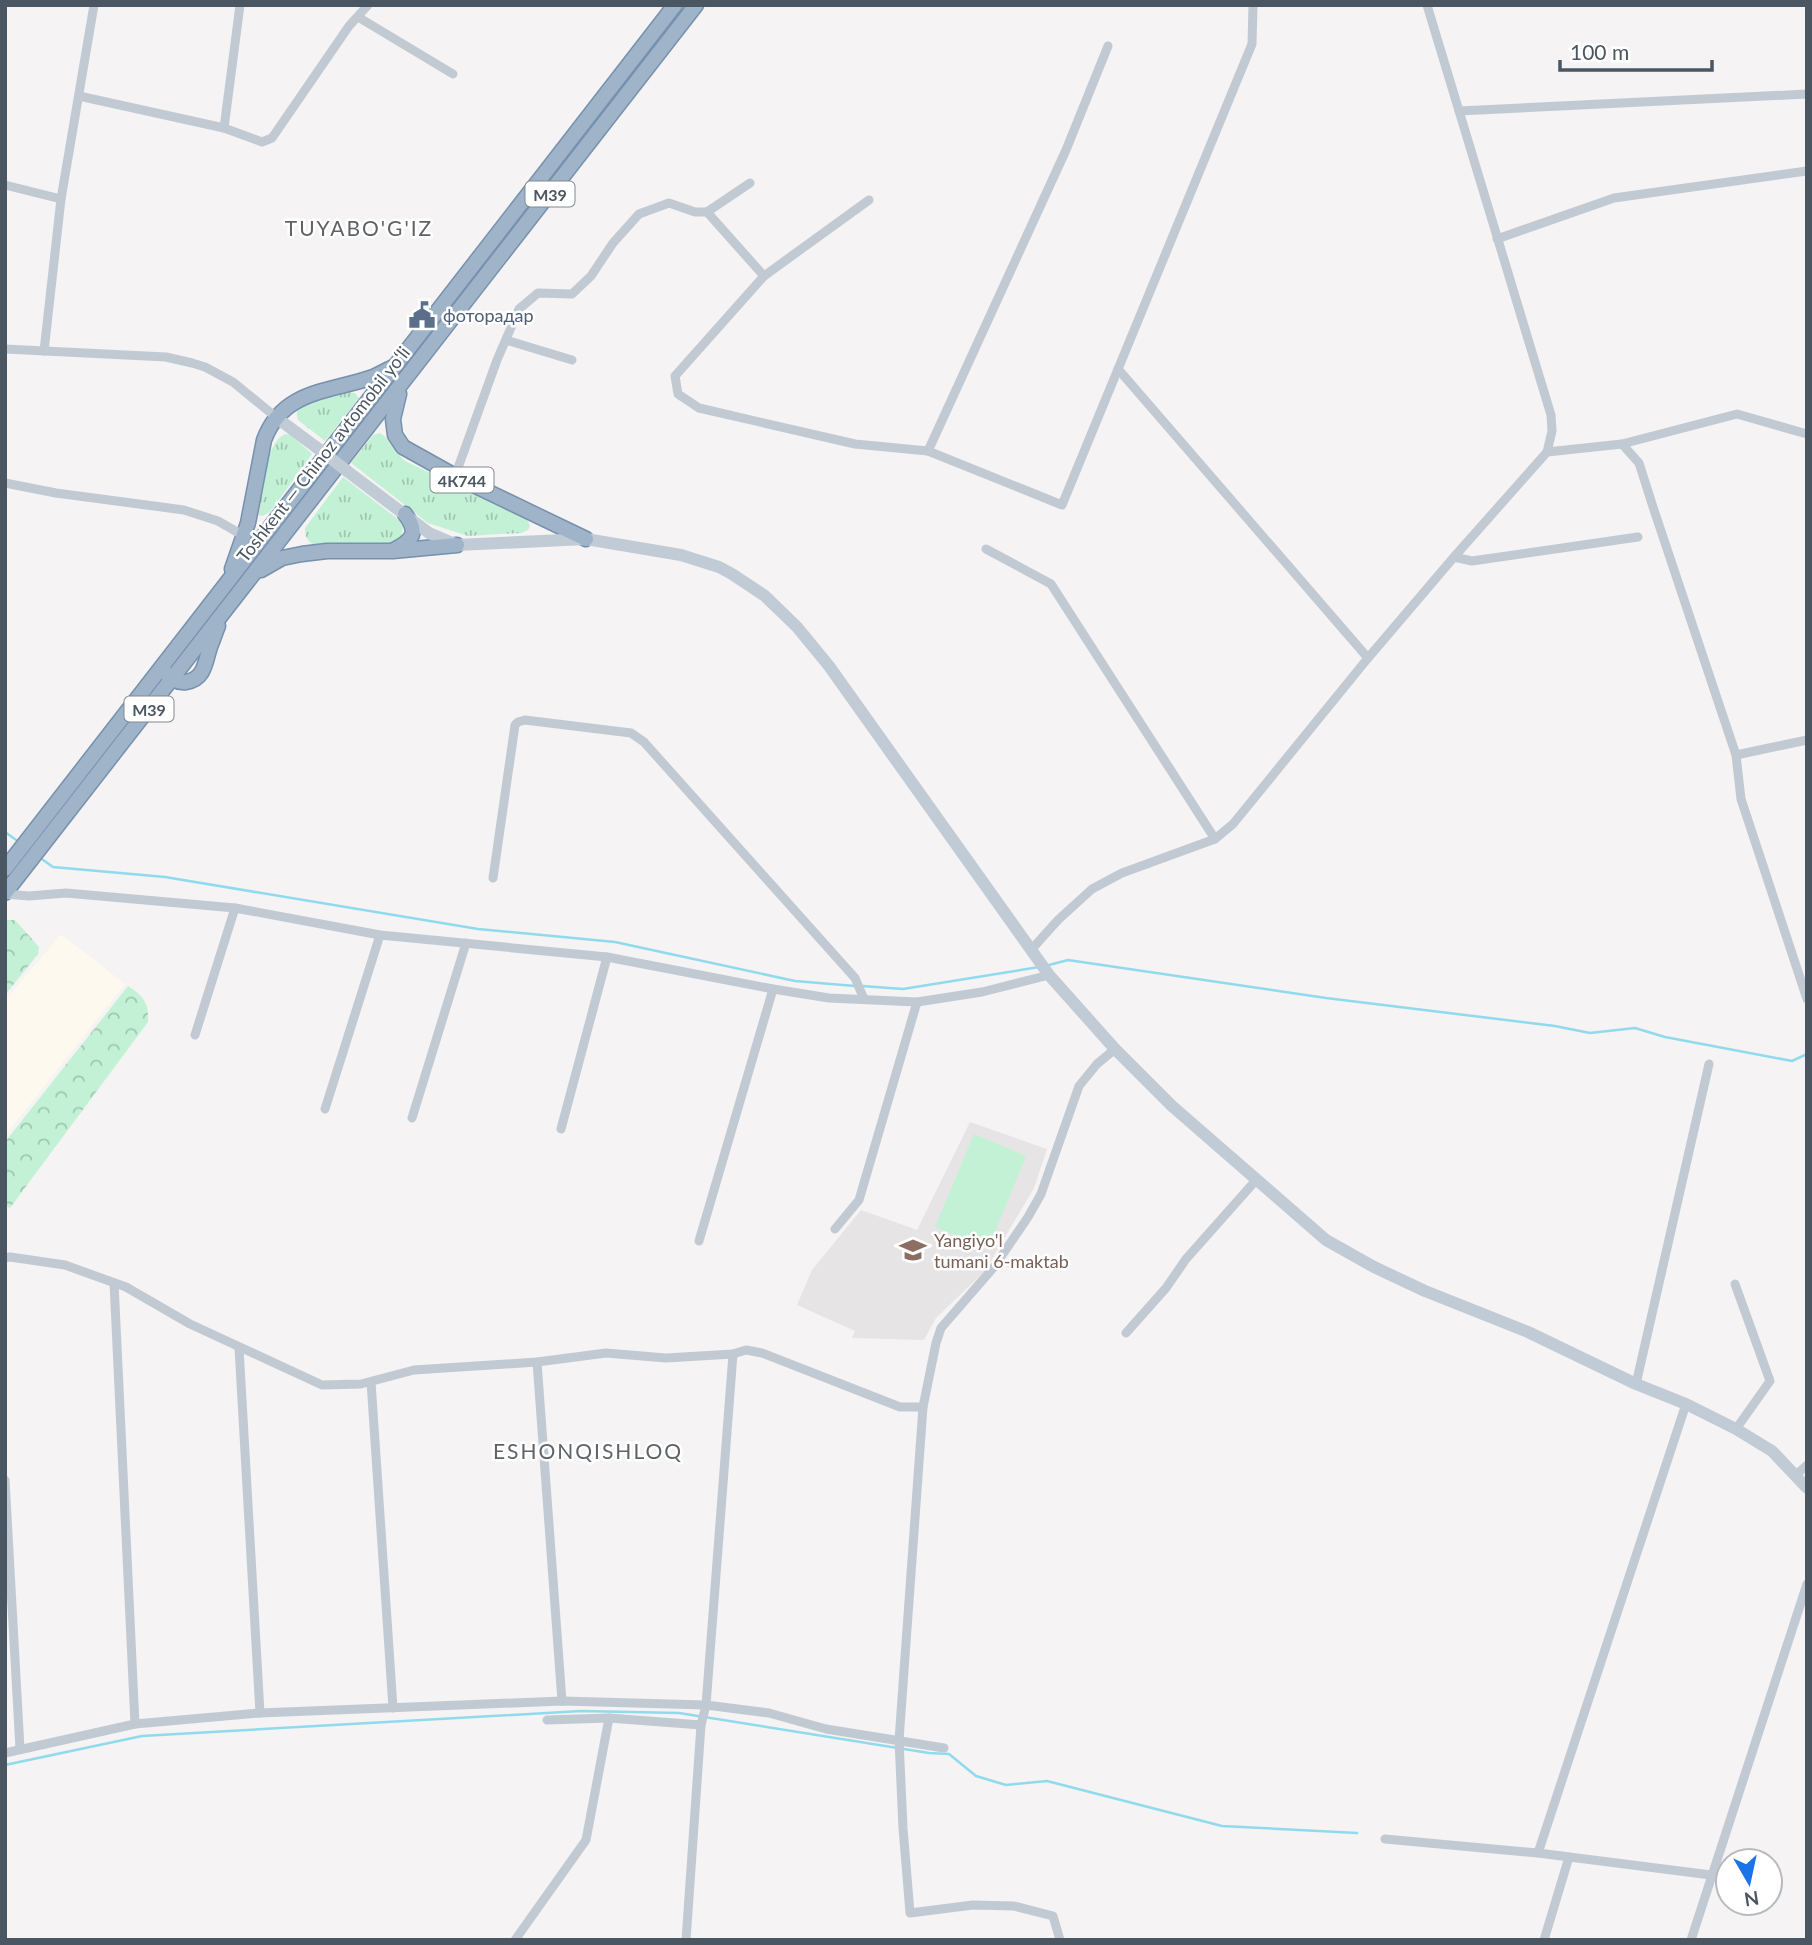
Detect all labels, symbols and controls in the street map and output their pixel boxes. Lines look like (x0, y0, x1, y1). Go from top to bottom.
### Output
scale bar (1560, 28, 1712, 72)
text: 100 m (1570, 39, 1629, 64)
road number: M39 (526, 182, 574, 206)
district label: TUYABO'G'IZ (285, 215, 433, 240)
public building icon: фоторадар (407, 300, 437, 330)
place label: фоторадар (443, 304, 534, 326)
street label: Toshkent — Chinoz avtomobil yoʻli (232, 342, 414, 566)
road number: 4К744 (430, 467, 494, 492)
road number: M39 (124, 696, 174, 722)
place label: Yangiyo'l tumani 6-maktab (934, 1229, 1069, 1272)
school or university icon: Yangiyo'l tumani 6-maktab (898, 1235, 928, 1265)
district label: ESHONQISHLOQ (493, 1438, 683, 1463)
north arrow (1714, 1847, 1784, 1917)
text: N (1743, 1887, 1761, 1912)

